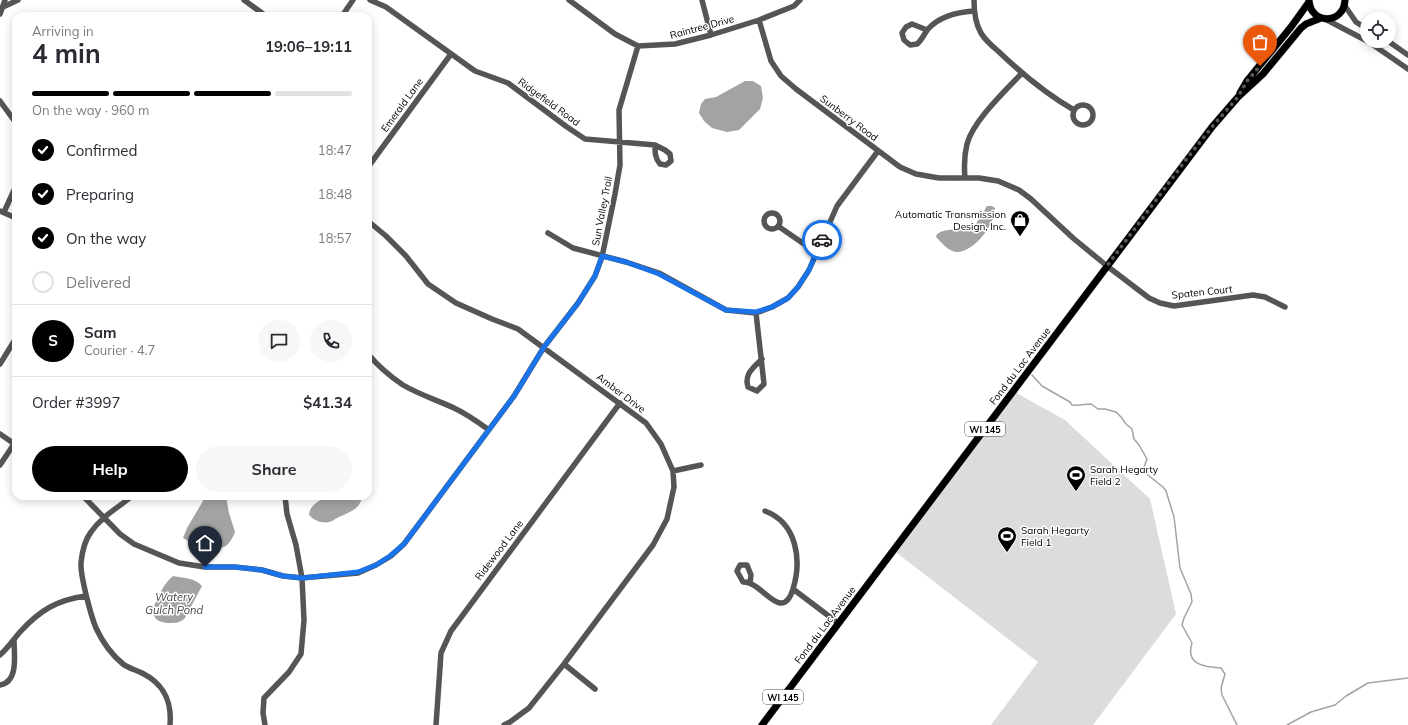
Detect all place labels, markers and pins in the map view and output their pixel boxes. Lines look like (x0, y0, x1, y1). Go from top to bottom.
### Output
pin (1243, 25, 1277, 66)
place label: Automatic Transmission Design, Inc. (895, 208, 1006, 233)
shop icon: Automatic Transmission Design, Inc. (1009, 209, 1031, 237)
place label: Sarah Hegarty Field 2 (1090, 463, 1159, 488)
sports icon: Sarah Hegarty Field 2 (1065, 464, 1087, 492)
place label: Sarah Hegarty Field 1 (1021, 524, 1090, 549)
sports icon: Sarah Hegarty Field 1 (996, 525, 1018, 553)
pin (188, 526, 222, 567)

